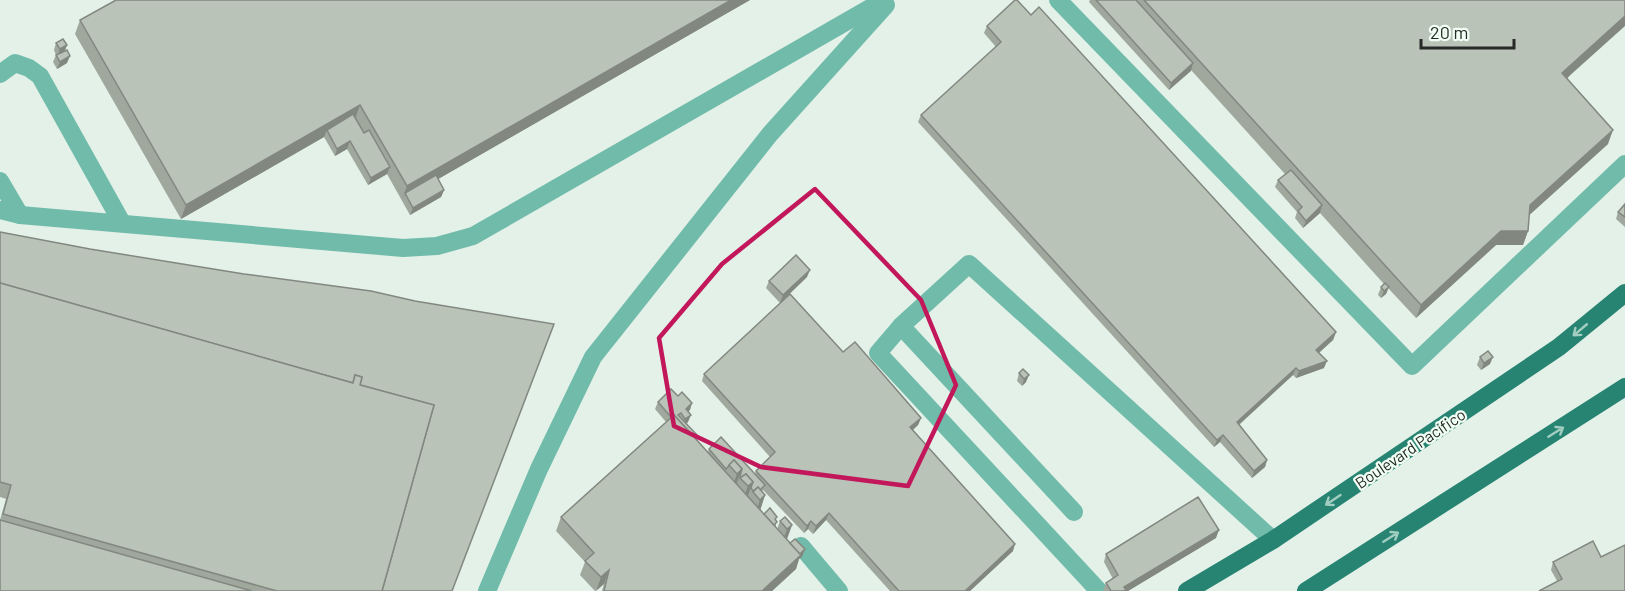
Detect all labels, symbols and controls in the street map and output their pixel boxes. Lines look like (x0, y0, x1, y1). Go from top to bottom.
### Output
scale bar (1421, 12, 1514, 50)
text: 20 m (1430, 21, 1468, 43)
one-way arrow (1573, 323, 1588, 337)
street label: Boulevard Pacífico (1351, 404, 1469, 492)
one-way arrow (1547, 426, 1564, 438)
one-way arrow (1325, 494, 1342, 506)
one-way arrow (1382, 531, 1399, 543)

